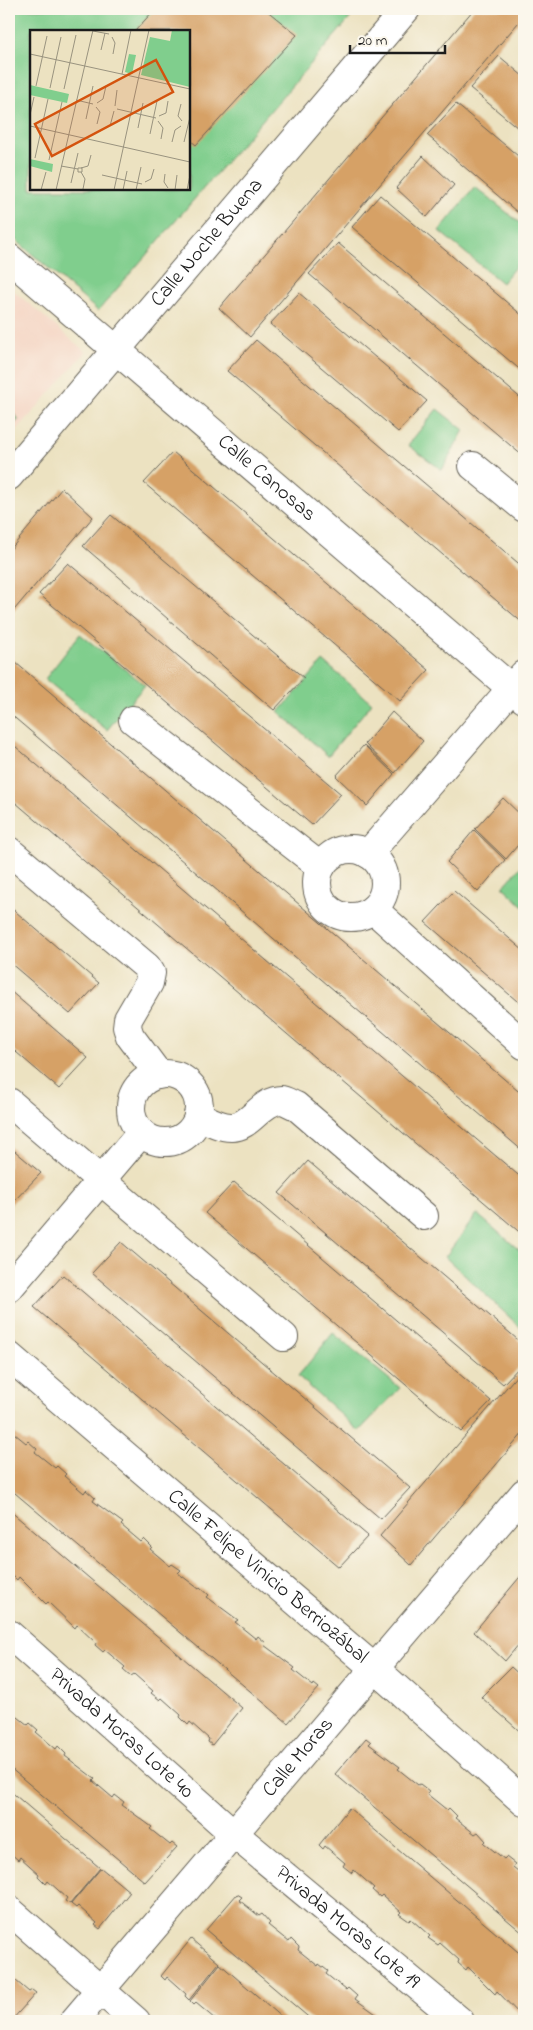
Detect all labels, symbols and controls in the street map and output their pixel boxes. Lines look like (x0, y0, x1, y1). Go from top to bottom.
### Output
scale bar (350, 22, 446, 54)
inset map (30, 30, 190, 190)
text: 20 m (358, 30, 388, 52)
street label: Calle Noche Buena (144, 172, 271, 314)
street label: Calle Canosas (211, 428, 322, 529)
street label: Calle Felipe Vinicio Berriozábal (160, 1482, 374, 1671)
street label: Privada Moras Lote 40 (42, 1661, 200, 1806)
street label: Calle Moras (256, 1711, 341, 1804)
street label: Privada Moras Lote 19 (268, 1859, 427, 1997)

